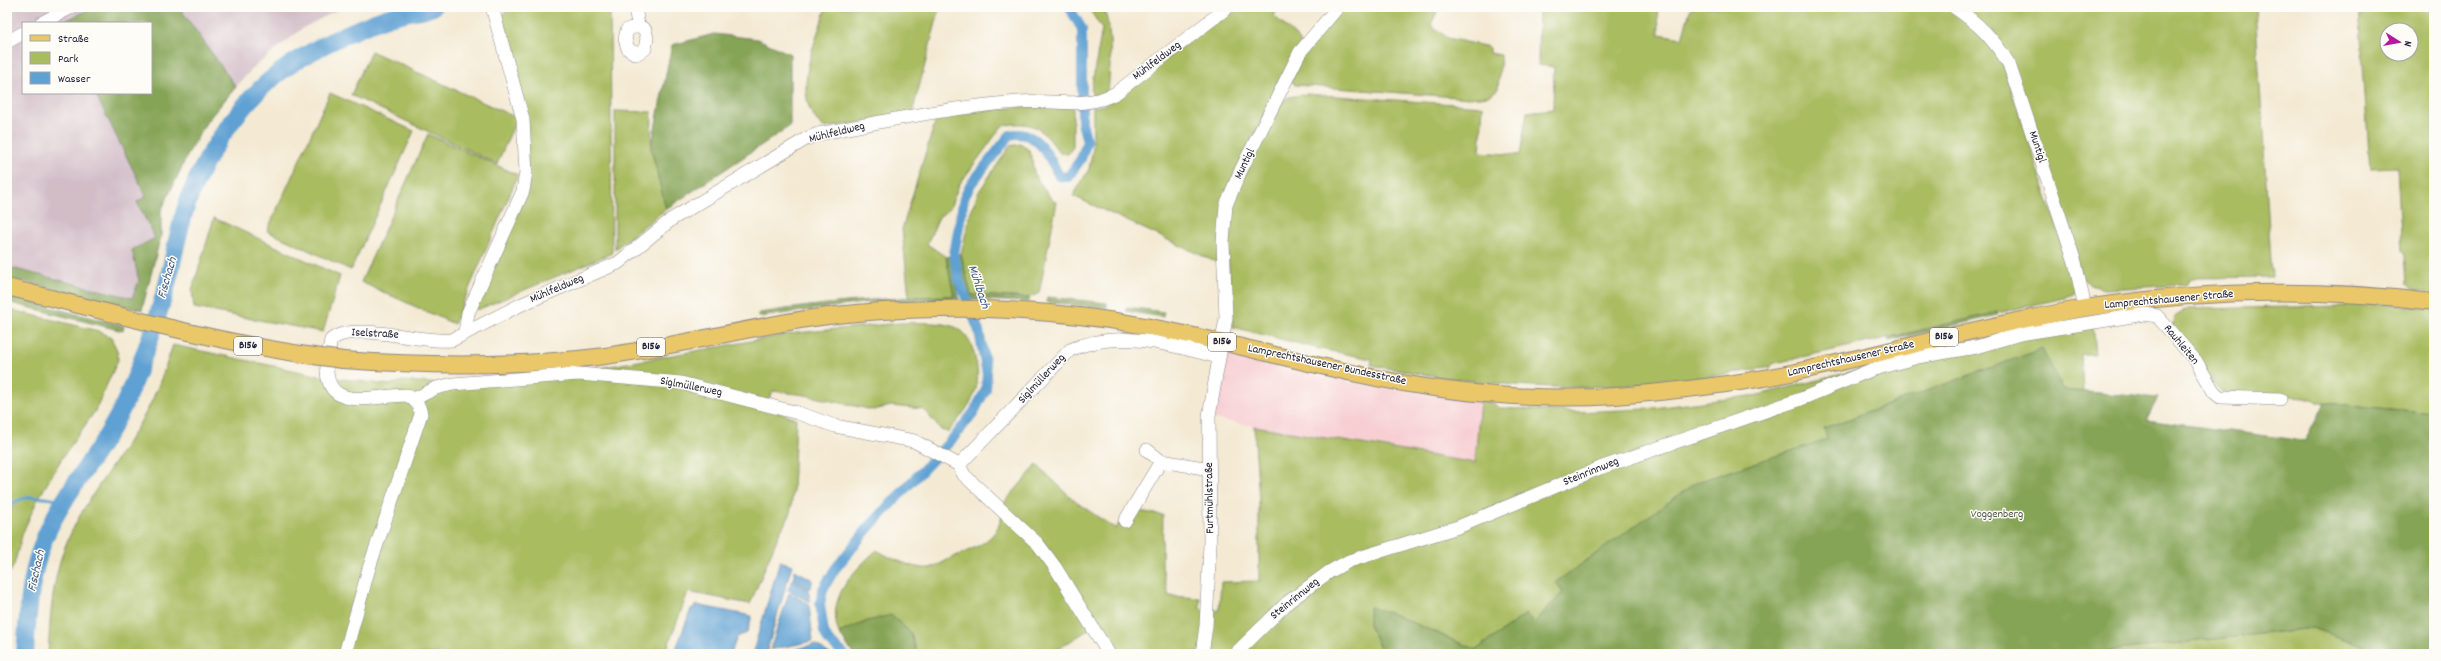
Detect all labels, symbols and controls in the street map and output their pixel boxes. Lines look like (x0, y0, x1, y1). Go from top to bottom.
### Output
legend (22, 22, 152, 94)
north arrow (2379, 22, 2419, 62)
text: Straße (58, 31, 89, 48)
street label: Mühlfeldweg (1129, 37, 1185, 85)
text: N (2398, 39, 2415, 48)
text: Park (58, 51, 79, 68)
text: Wasser (58, 71, 91, 88)
street label: Mühlfeldweg (807, 118, 867, 148)
street label: Muntigl (2024, 129, 2050, 165)
street label: Muntigl (1230, 146, 1260, 182)
water label: Fischach (153, 254, 183, 301)
water label: Mühlbach (962, 263, 994, 312)
street label: Mühlfeldweg (528, 270, 586, 308)
street label: Lamprechtshausener Straße (2104, 286, 2234, 314)
street label: Rauhleiten (2159, 321, 2203, 369)
street label: Iselstraße (351, 324, 399, 344)
road number: B156 (1930, 328, 1958, 346)
road number: B156 (1208, 333, 1236, 351)
street label: Lamprechtshausener Straße (1786, 336, 1916, 382)
road number: B156 (234, 337, 262, 355)
road number: B156 (637, 338, 665, 356)
street label: Lamprechtshausener Bundesstraße (1246, 340, 1408, 390)
street label: Siglmüllerweg (1014, 350, 1070, 408)
street label: Siglmüllerweg (659, 373, 723, 401)
street label: Steinrinnweg (1561, 453, 1621, 491)
street label: Furtmühlstraße (1201, 462, 1219, 534)
park label: Voggenberg (1971, 506, 2023, 523)
water label: Fischach (23, 547, 51, 594)
street label: Steinrinnweg (1267, 574, 1323, 624)

